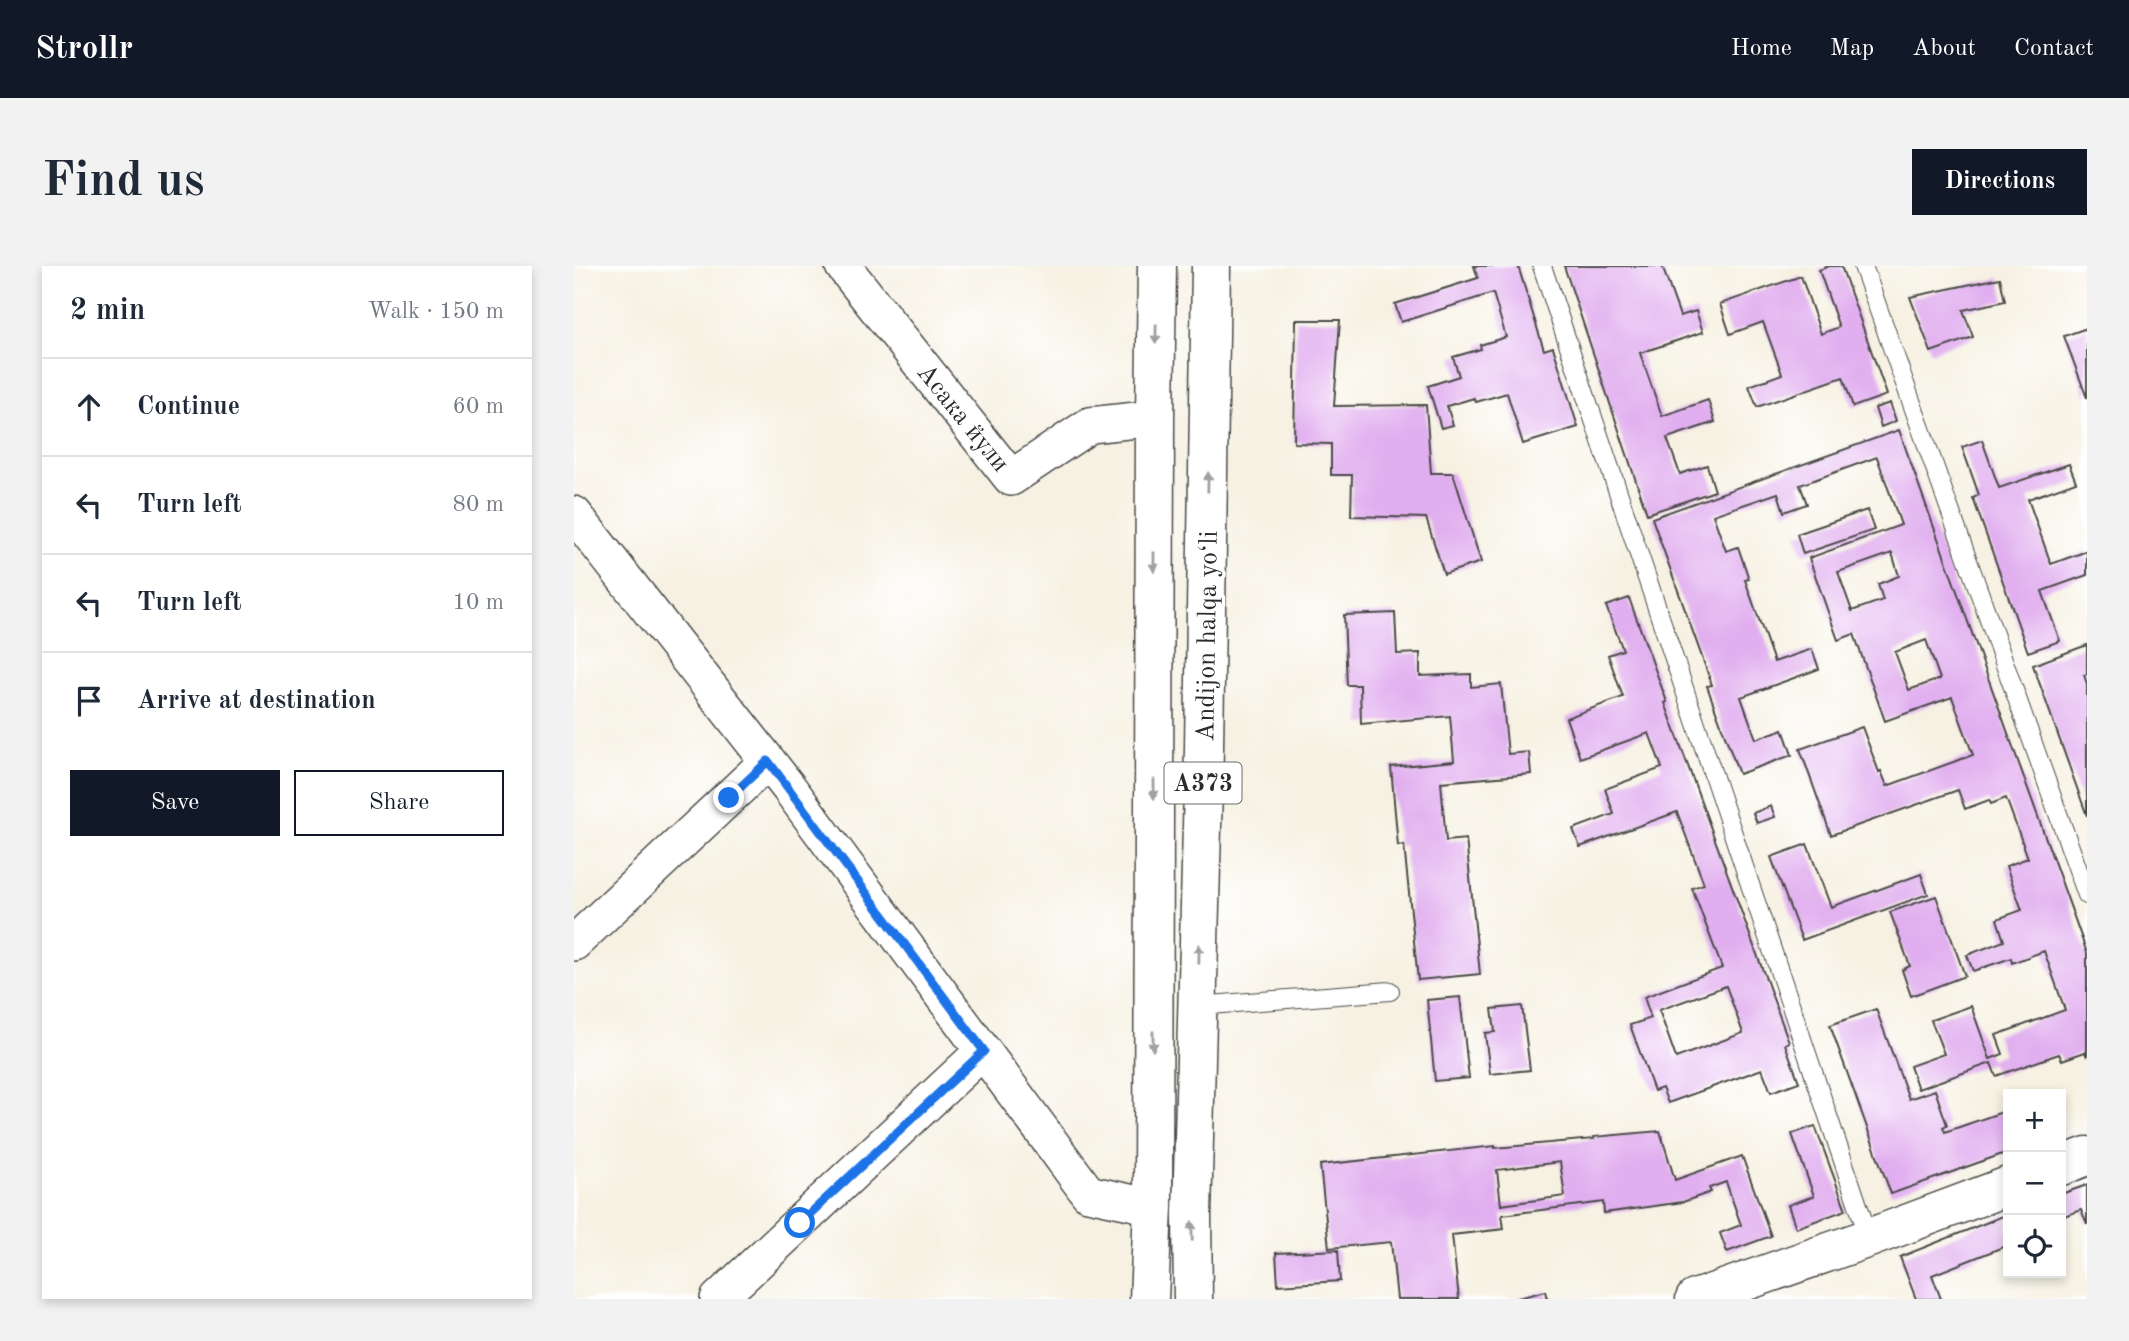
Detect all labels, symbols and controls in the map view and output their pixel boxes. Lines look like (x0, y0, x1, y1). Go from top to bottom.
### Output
text: Strollr (35, 33, 133, 66)
text: Home (1731, 37, 1792, 61)
text: Map (1830, 37, 1874, 61)
text: About (1912, 37, 1976, 61)
text: Contact (2014, 37, 2094, 61)
button: Directions (1912, 149, 2087, 215)
text: Find us (42, 158, 205, 207)
text: 2 min (70, 296, 145, 326)
text: Walk · 150 m (368, 300, 504, 323)
one-way arrow (1150, 323, 1162, 345)
street label: Асака йули (911, 359, 1014, 477)
icon: ahead (70, 388, 108, 426)
text: Continue (137, 394, 240, 420)
text: 60 m (453, 395, 504, 418)
one-way arrow (1202, 471, 1214, 493)
icon: left (70, 486, 108, 524)
text: Turn left (137, 492, 242, 518)
text: 80 m (453, 493, 504, 516)
street label: Andijon halqa yo‘li (1193, 530, 1223, 742)
one-way arrow (1148, 551, 1160, 573)
icon: left (70, 584, 108, 622)
text: Turn left (137, 590, 242, 616)
text: 10 m (453, 591, 504, 614)
icon: arrive (70, 682, 108, 720)
text: Arrive at destination (137, 688, 376, 714)
road number: A373 (1164, 762, 1242, 804)
button: Save (70, 770, 280, 836)
button: Share (294, 770, 504, 836)
one-way arrow (1148, 778, 1160, 800)
route end (713, 782, 744, 813)
one-way arrow (1193, 943, 1204, 965)
one-way arrow (1147, 1030, 1159, 1052)
map controls (2003, 1089, 2066, 1278)
button: + (2003, 1089, 2066, 1152)
button: − (2003, 1152, 2066, 1215)
route start (784, 1207, 815, 1238)
button: locate (2003, 1215, 2066, 1278)
one-way arrow (1187, 1220, 1198, 1242)

